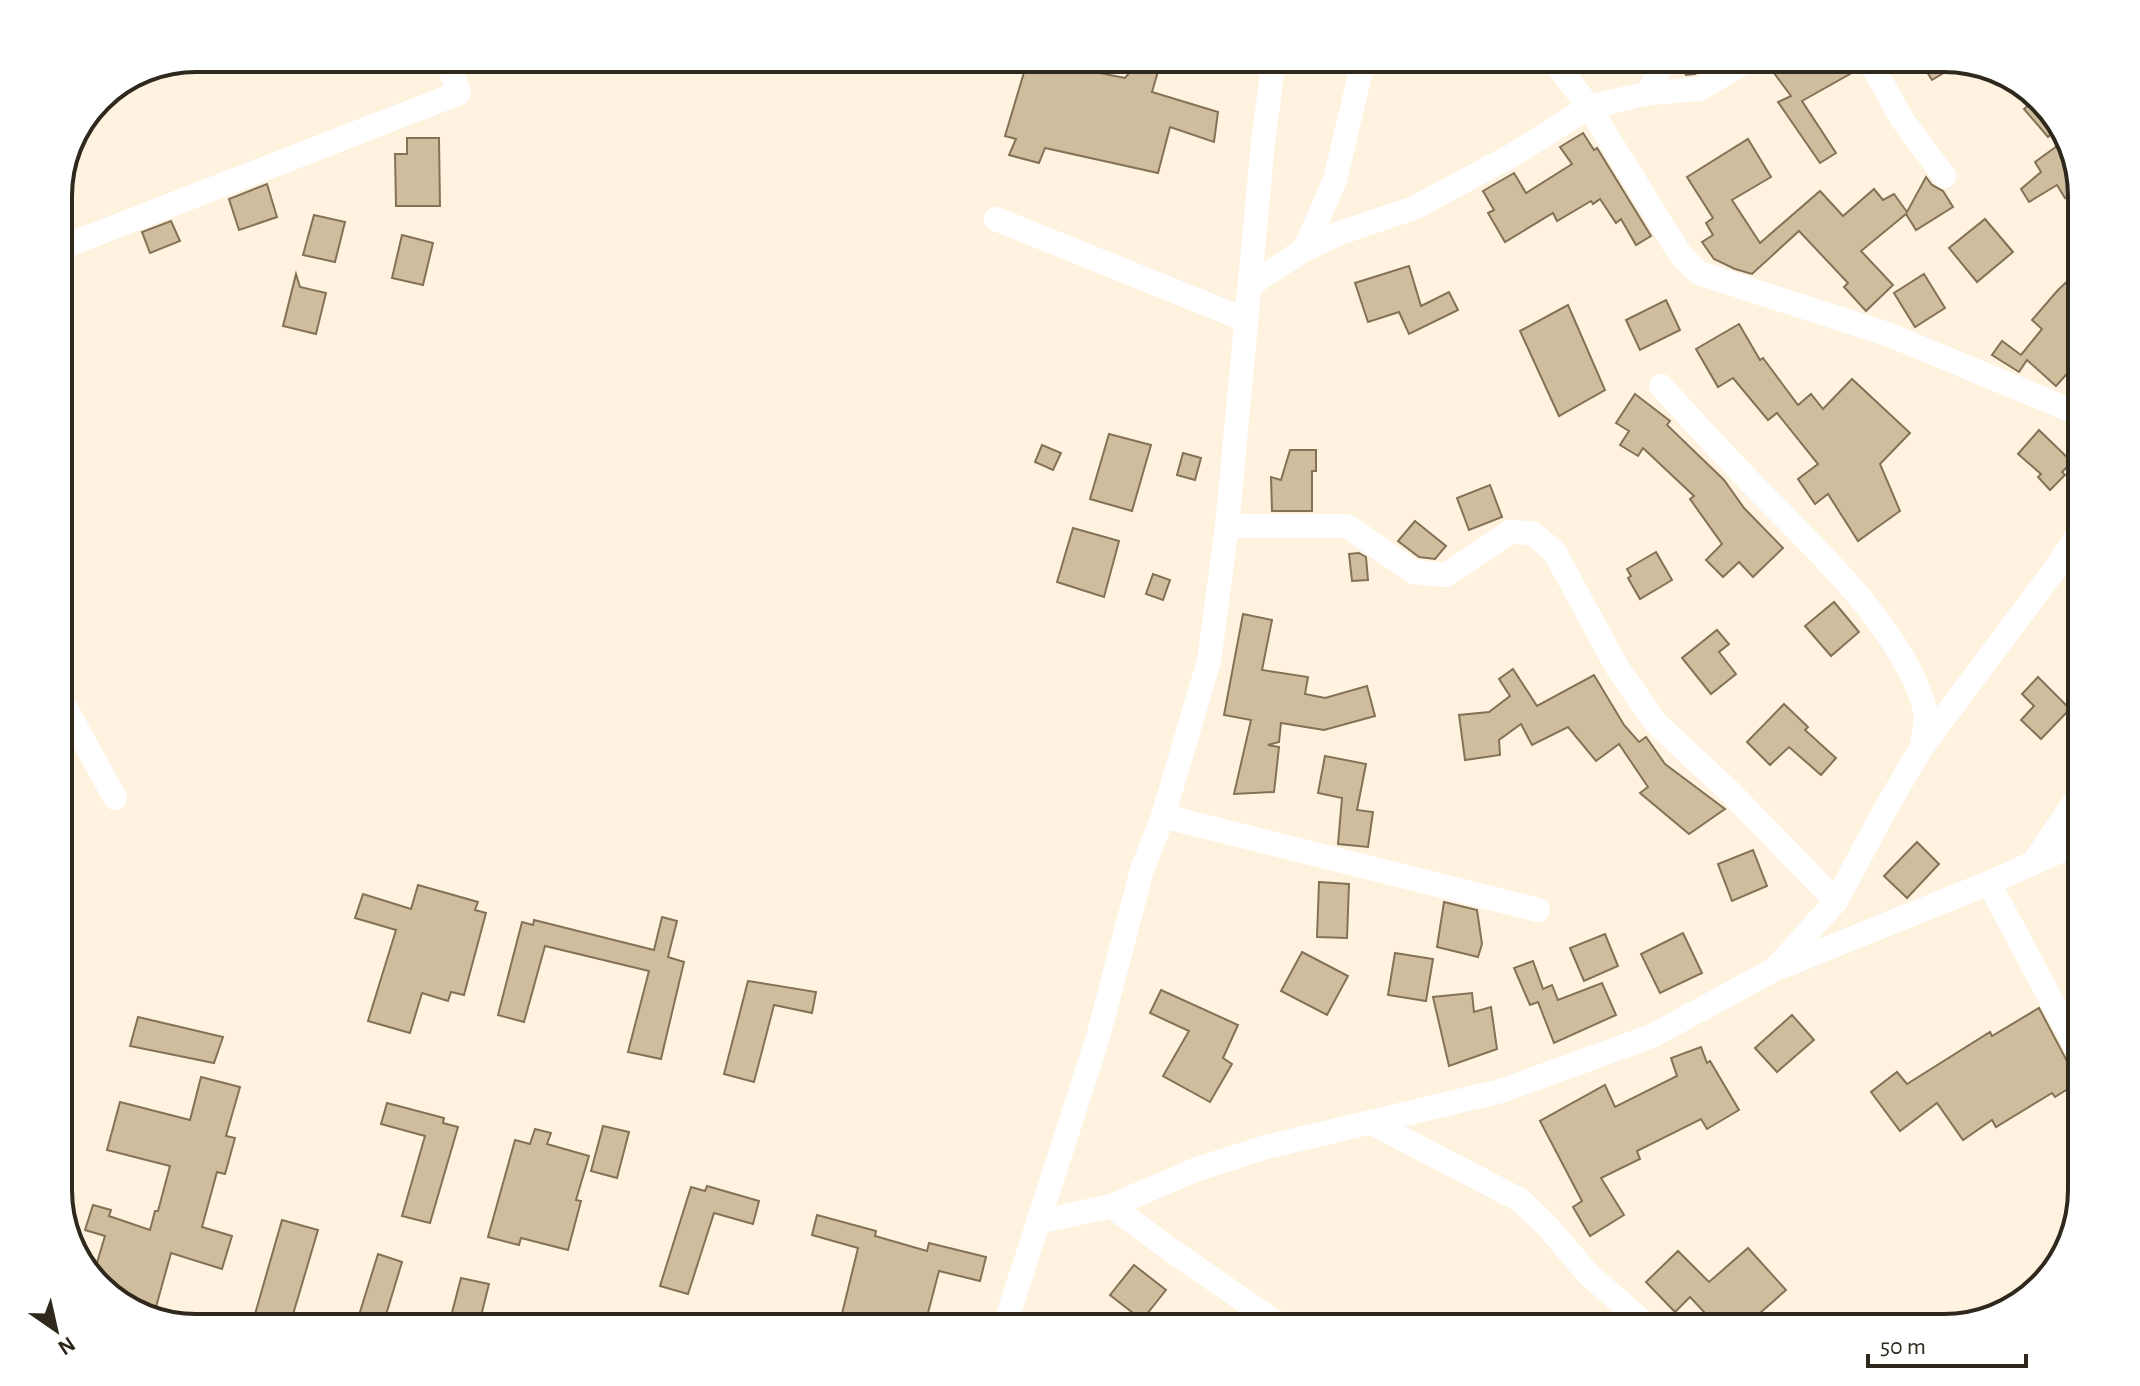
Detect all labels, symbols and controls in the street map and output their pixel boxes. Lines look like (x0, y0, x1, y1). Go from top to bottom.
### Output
north arrow (16, 1290, 96, 1370)
scale bar (1868, 1318, 2026, 1368)
text: N (54, 1332, 79, 1359)
text: 50 m (1880, 1335, 1926, 1359)

